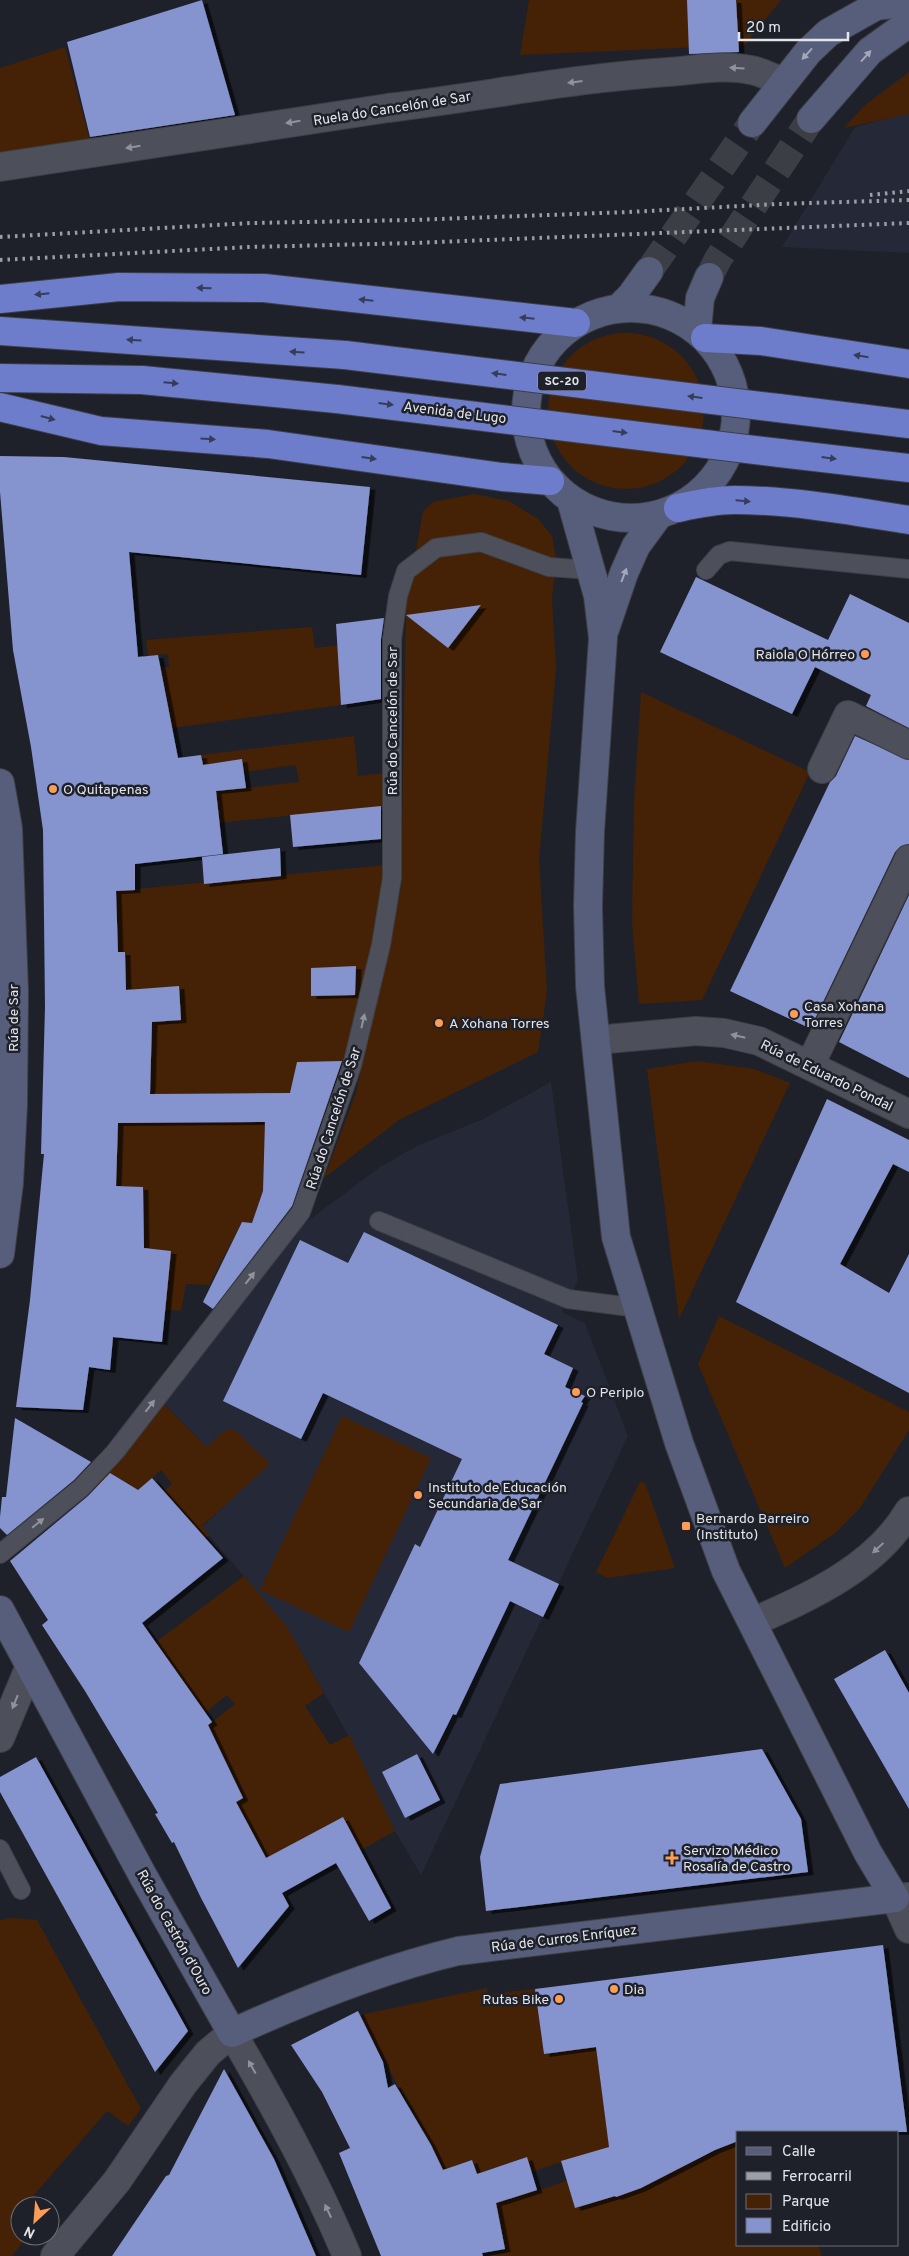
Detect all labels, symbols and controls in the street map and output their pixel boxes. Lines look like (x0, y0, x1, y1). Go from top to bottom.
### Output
scale bar (739, 10, 848, 42)
text: 20 m (746, 19, 781, 38)
one-way arrow (801, 48, 812, 61)
one-way arrow (860, 51, 872, 63)
one-way arrow (729, 64, 745, 72)
one-way arrow (567, 78, 583, 86)
street label: Ruela do Cancelón de Sar (312, 89, 473, 130)
one-way arrow (285, 119, 301, 127)
one-way arrow (124, 143, 140, 151)
one-way arrow (196, 284, 212, 292)
one-way arrow (33, 291, 49, 299)
one-way arrow (357, 296, 373, 304)
one-way arrow (519, 314, 535, 322)
one-way arrow (126, 336, 142, 344)
one-way arrow (288, 347, 304, 355)
one-way arrow (852, 352, 868, 360)
one-way arrow (490, 370, 506, 378)
road number: SC-20 (538, 372, 586, 391)
one-way arrow (163, 379, 179, 387)
one-way arrow (686, 393, 702, 401)
street label: Avenida de Lugo (402, 399, 507, 428)
one-way arrow (378, 400, 394, 408)
one-way arrow (40, 414, 55, 422)
one-way arrow (612, 428, 628, 436)
one-way arrow (200, 435, 216, 443)
one-way arrow (362, 454, 378, 462)
one-way arrow (821, 454, 837, 462)
one-way arrow (735, 497, 751, 505)
one-way arrow (620, 568, 628, 582)
street label: Rúa do Cancelón de Sar (385, 646, 402, 795)
place label: Raiola O Hórreo (756, 647, 855, 664)
marker: Raiola O Hórreo (859, 648, 871, 660)
place label: O Quitapenas (63, 782, 149, 799)
marker: O Quitapenas (47, 783, 59, 795)
street label: Rúa de Sar (6, 984, 23, 1052)
place label: Casa Xohana Torres (804, 999, 884, 1032)
marker: Casa Xohana Torres (788, 1008, 800, 1020)
one-way arrow (359, 1013, 367, 1028)
place label: A Xohana Torres (449, 1016, 550, 1033)
marker: A Xohana Torres (433, 1017, 445, 1029)
one-way arrow (730, 1032, 745, 1040)
street label: Rúa de Eduardo Pondal (757, 1037, 895, 1116)
street label: Rúa do Cancelón de Sar (303, 1045, 366, 1192)
one-way arrow (244, 1272, 255, 1285)
place label: O Periplo (586, 1385, 645, 1402)
marker: O Periplo (570, 1386, 582, 1398)
one-way arrow (145, 1400, 155, 1413)
place label: Instituto de Educación Secundaria de Sar (428, 1480, 567, 1513)
marker: Instituto de Educación Secundaria de Sar (412, 1489, 424, 1501)
place label: Bernardo Barreiro (Instituto) (696, 1511, 809, 1544)
one-way arrow (31, 1518, 44, 1529)
marker: Bernardo Barreiro (Instituto) (680, 1520, 692, 1532)
one-way arrow (872, 1542, 884, 1554)
one-way arrow (10, 1695, 18, 1709)
place label: Servizo Médico Rosalía de Castro (683, 1843, 791, 1876)
marker: Servizo Médico Rosalía de Castro (665, 1851, 679, 1865)
street label: Rúa do Castrón d'Ouro (132, 1867, 215, 1998)
street label: Rúa de Curros Enríquez (490, 1922, 638, 1957)
place label: Dia (624, 1982, 644, 1999)
marker: Dia (608, 1983, 620, 1995)
place label: Rutas Bike (482, 1992, 549, 2009)
marker: Rutas Bike (553, 1993, 565, 2005)
one-way arrow (248, 2060, 256, 2075)
legend (736, 2131, 899, 2246)
text: Calle (782, 2143, 816, 2162)
text: Ferrocarril (782, 2168, 852, 2187)
text: Parque (782, 2193, 830, 2212)
north arrow (10, 2196, 60, 2246)
one-way arrow (323, 2204, 331, 2218)
text: Edificio (782, 2218, 831, 2237)
text: N (22, 2221, 38, 2241)

